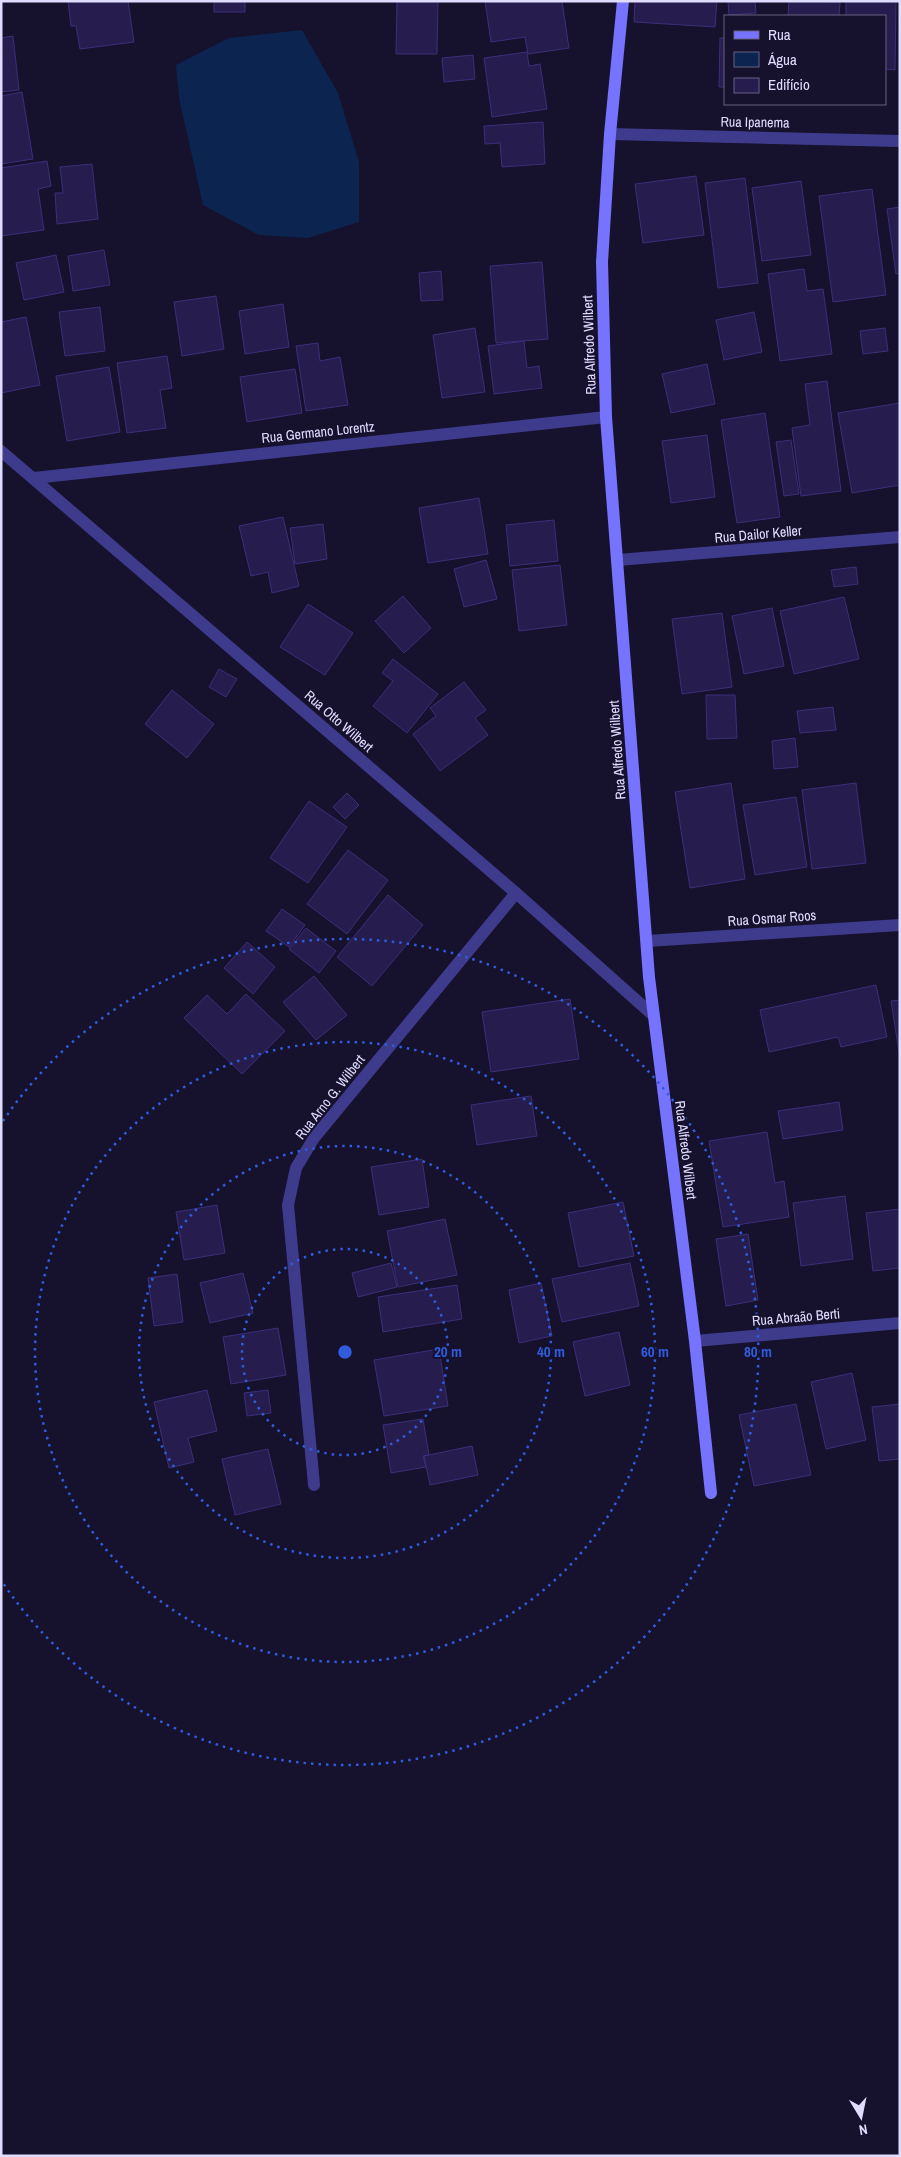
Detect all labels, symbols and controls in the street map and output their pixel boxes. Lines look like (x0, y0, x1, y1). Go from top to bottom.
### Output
legend (724, 15, 886, 105)
text: Rua (768, 24, 791, 45)
text: Água (767, 49, 797, 70)
text: Edifício (768, 74, 810, 95)
street label: Rua Ipanema (720, 112, 790, 132)
street label: Rua Alfredo Wilbert (578, 295, 600, 395)
street label: Rua Germano Lorentz (261, 417, 376, 447)
street label: Rua Dailor Keller (714, 521, 802, 547)
street label: Rua Otto Wilbert (301, 686, 377, 756)
street label: Rua Alfredo Wilbert (605, 700, 629, 800)
street label: Rua Osmar Roos (727, 906, 817, 930)
street label: Rua Arno G. Wilbert (291, 1051, 369, 1143)
street label: Rua Alfredo Wilbert (671, 1100, 701, 1200)
street label: Rua Abraão Berti (751, 1304, 841, 1330)
text: 20 m (434, 1341, 462, 1362)
text: 40 m (537, 1341, 565, 1362)
text: 60 m (641, 1341, 669, 1362)
text: 80 m (744, 1341, 772, 1362)
centre of rings (336, 1343, 354, 1361)
north arrow (836, 2092, 886, 2142)
text: N (858, 2120, 869, 2139)

